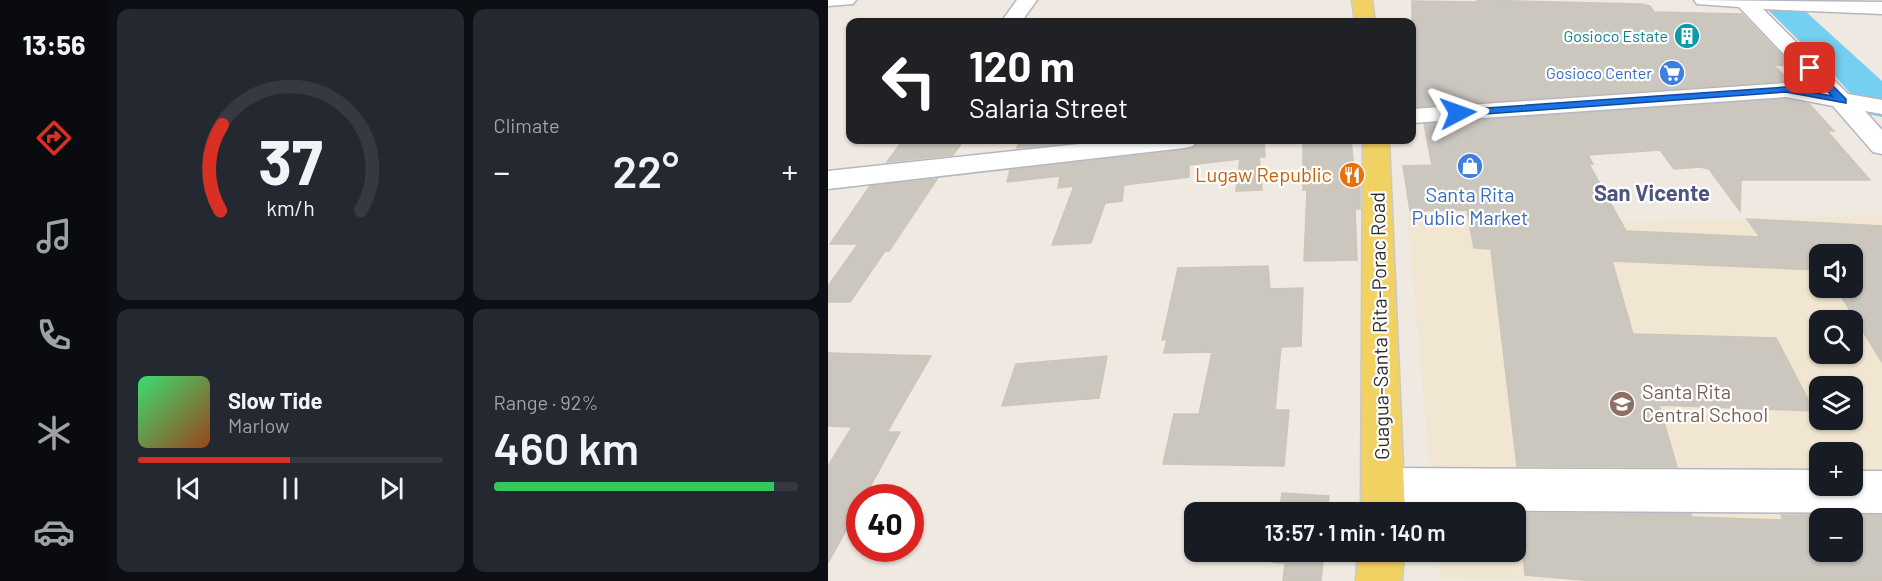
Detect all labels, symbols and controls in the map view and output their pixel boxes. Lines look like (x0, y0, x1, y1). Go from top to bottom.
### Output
building icon: Gosioco Estate (1672, 21, 1702, 51)
place label: Gosioco Estate (1563, 26, 1668, 45)
text: 13:56 (22, 28, 86, 60)
text: 120 m (969, 40, 1075, 90)
icon: left (870, 42, 948, 120)
pin (1784, 42, 1835, 93)
icon: arrive (1793, 51, 1826, 84)
supermarket icon: Gosioco Center (1657, 58, 1687, 88)
place label: Gosioco Center (1546, 63, 1652, 82)
position arrow (1426, 81, 1490, 145)
text: Salaria Street (969, 91, 1128, 123)
text: Climate (494, 113, 560, 137)
icon: directions (33, 117, 75, 159)
text: 37 (258, 123, 323, 197)
text: 22° (612, 143, 679, 197)
text: − (494, 151, 510, 191)
text: + (781, 151, 798, 191)
shop icon: Santa Rita Public Market (1455, 151, 1485, 181)
restaurant icon: Lugaw Republic (1337, 160, 1367, 190)
place label: Lugaw Republic (1195, 162, 1332, 186)
district label: San Vicente (1594, 179, 1710, 205)
place label: Santa Rita Public Market (1412, 182, 1528, 229)
street label: Guagua-Santa Rita-Porac Road (1365, 192, 1393, 460)
text: km/h (266, 196, 315, 221)
icon: music (33, 215, 75, 257)
map controls (1809, 244, 1863, 562)
button: sound (1809, 244, 1863, 298)
button: search (1809, 310, 1863, 364)
icon: phone (33, 314, 75, 356)
button: layers (1809, 376, 1863, 430)
place label: Santa Rita Central School (1642, 379, 1768, 426)
text: Slow Tide (228, 387, 323, 413)
school or university icon: Santa Rita Central School (1607, 389, 1637, 419)
text: Range · 92% (494, 390, 598, 414)
icon: climate (33, 412, 75, 454)
text: Marlow (228, 413, 289, 437)
text: 460 km (494, 420, 639, 474)
button: + (1809, 442, 1863, 496)
icon: previous (172, 472, 205, 505)
icon: pause (274, 472, 307, 505)
icon: next (375, 472, 408, 505)
speed limit sign: 40 (846, 484, 924, 562)
button: − (1809, 508, 1863, 562)
icon: car (33, 511, 75, 553)
text: 13:57 · 1 min · 140 m (1265, 519, 1445, 545)

